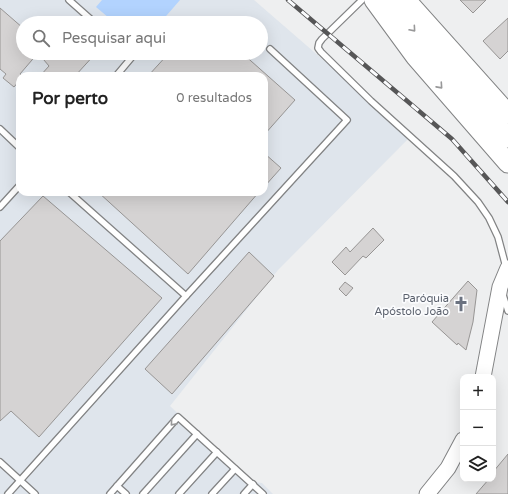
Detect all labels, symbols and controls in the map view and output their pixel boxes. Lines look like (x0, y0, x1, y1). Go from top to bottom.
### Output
search box (16, 16, 268, 60)
one-way arrow (409, 24, 416, 32)
icon: search (30, 27, 52, 49)
text: Pesquisar aqui (62, 29, 166, 47)
one-way arrow (436, 81, 443, 89)
text: Por perto (32, 88, 108, 109)
text: 0 resultados (176, 90, 252, 106)
place label: Paróquia Apóstolo João (374, 292, 449, 318)
church icon: Paróquia Apóstolo João (452, 295, 470, 313)
map controls (460, 374, 496, 482)
button: + (460, 374, 496, 410)
button: − (460, 410, 496, 446)
one-way arrow (170, 418, 177, 426)
button: layers (460, 446, 496, 482)

